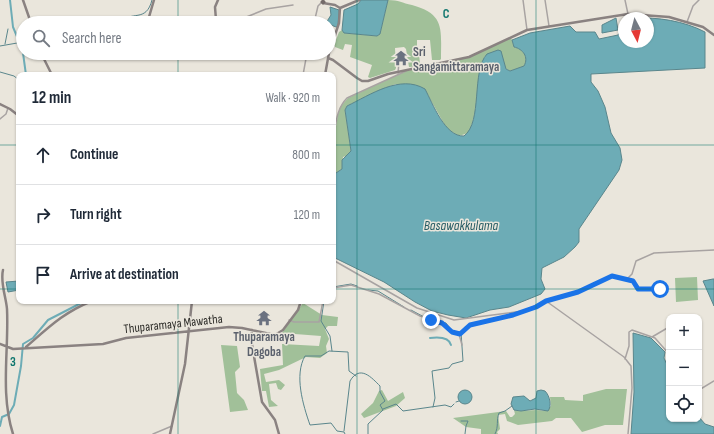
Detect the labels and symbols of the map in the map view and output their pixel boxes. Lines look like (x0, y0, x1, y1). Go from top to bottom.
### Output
text: C (443, 6, 450, 22)
north arrow (618, 12, 654, 48)
place label: Sri Sangamittaramaya (413, 44, 499, 75)
temple icon: Sri Sangamittaramaya (392, 49, 410, 67)
water label: Basawakkulama (424, 217, 499, 234)
route start (651, 280, 669, 298)
temple icon: Thuparamaya Dagoba (255, 309, 273, 327)
street label: Thuparamaya Mawatha (123, 311, 223, 337)
route end (422, 311, 440, 329)
place label: Thuparamaya Dagoba (233, 329, 295, 360)
text: 3 (10, 354, 16, 370)

